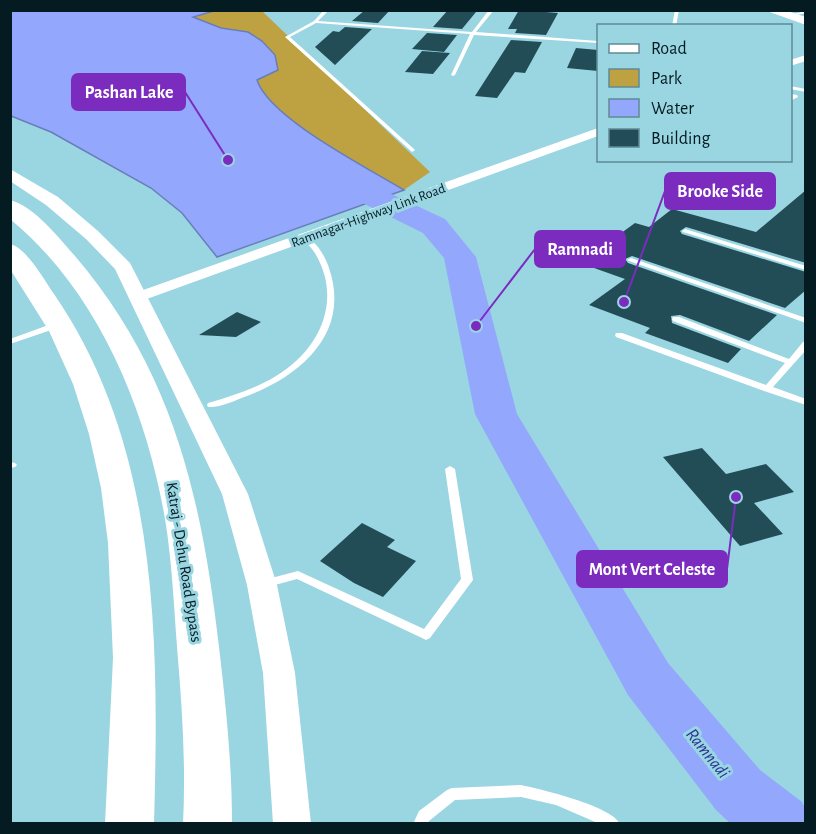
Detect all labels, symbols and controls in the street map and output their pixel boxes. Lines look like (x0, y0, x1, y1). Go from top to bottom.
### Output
legend (597, 24, 792, 162)
text: Road (651, 40, 687, 58)
text: Park (651, 70, 683, 88)
callout: Pashan Lake (72, 74, 185, 110)
text: Pashan Lake (84, 84, 174, 102)
text: Water (651, 100, 694, 118)
text: Building (651, 130, 711, 148)
callout: Brooke Side (665, 173, 775, 209)
street label: Ramnagar-Highway Link Road (289, 181, 447, 250)
text: Brooke Side (677, 183, 763, 201)
callout: Ramnadi (535, 231, 625, 267)
text: Ramnadi (547, 241, 613, 259)
street label: Katraj - Dehu Road Bypass (162, 481, 205, 644)
callout: Mont Vert Celeste (577, 551, 727, 587)
text: Mont Vert Celeste (589, 561, 715, 579)
water label: Ramnadi (682, 725, 732, 782)

